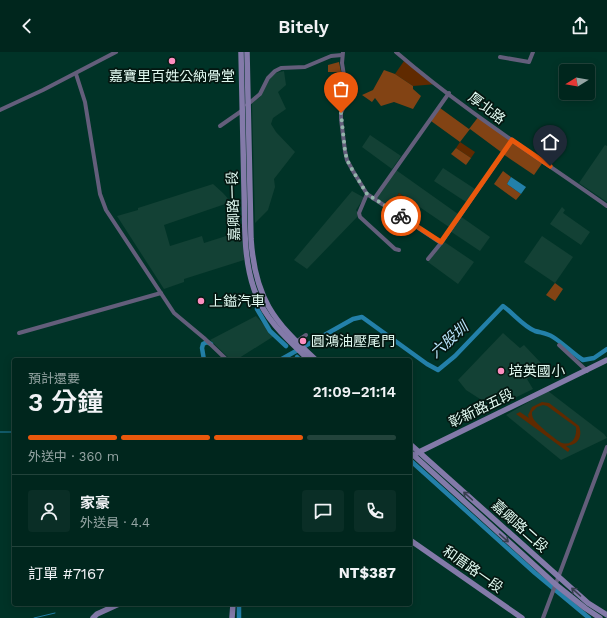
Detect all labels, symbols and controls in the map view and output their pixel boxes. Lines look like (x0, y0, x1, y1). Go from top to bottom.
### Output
icon: back (16, 15, 38, 37)
icon: share (569, 15, 591, 37)
text: Bitely (278, 16, 329, 37)
marker: 嘉寶里百姓公納骨堂 (167, 56, 177, 66)
north arrow (559, 64, 595, 100)
map controls (559, 64, 595, 100)
place label: 嘉寶里百姓公納骨堂 (109, 68, 235, 84)
pin (324, 72, 358, 113)
icon: bag (330, 78, 352, 100)
street label: 厚北路 (465, 89, 509, 127)
pin (533, 125, 567, 166)
icon: home (539, 131, 561, 153)
street label: 嘉卿路一段 (224, 171, 242, 241)
courier (381, 196, 421, 236)
icon: bike (390, 205, 412, 227)
place label: 上鎰汽車 (209, 293, 265, 309)
marker: 上鎰汽車 (196, 296, 206, 306)
water label: 六股圳 (426, 317, 473, 362)
place label: 圓鴻油壓尾門 (311, 333, 395, 349)
marker: 圓鴻油壓尾門 (298, 336, 308, 346)
place label: 培英國小 (509, 363, 565, 379)
marker: 培英國小 (496, 366, 506, 376)
text: 預計還要 (28, 371, 80, 386)
text: 21:09–21:14 (313, 383, 396, 401)
street label: 彰新路五段 (446, 385, 516, 431)
text: 3 分鐘 (28, 387, 103, 417)
text: 外送中 · 360 m (28, 449, 119, 464)
button: person (28, 490, 70, 532)
button: chat (302, 490, 344, 532)
button: phone (354, 490, 396, 532)
one-way arrow (463, 491, 473, 501)
text: 家豪 (80, 494, 110, 512)
street label: 嘉卿路二段 (489, 497, 551, 555)
text: 外送員 · 4.4 (80, 515, 150, 530)
one-way arrow (499, 533, 509, 543)
street label: 和厝路一段 (440, 542, 506, 596)
text: NT$387 (339, 564, 396, 582)
text: 訂單 #7167 (28, 565, 104, 583)
one-way arrow (571, 588, 581, 597)

